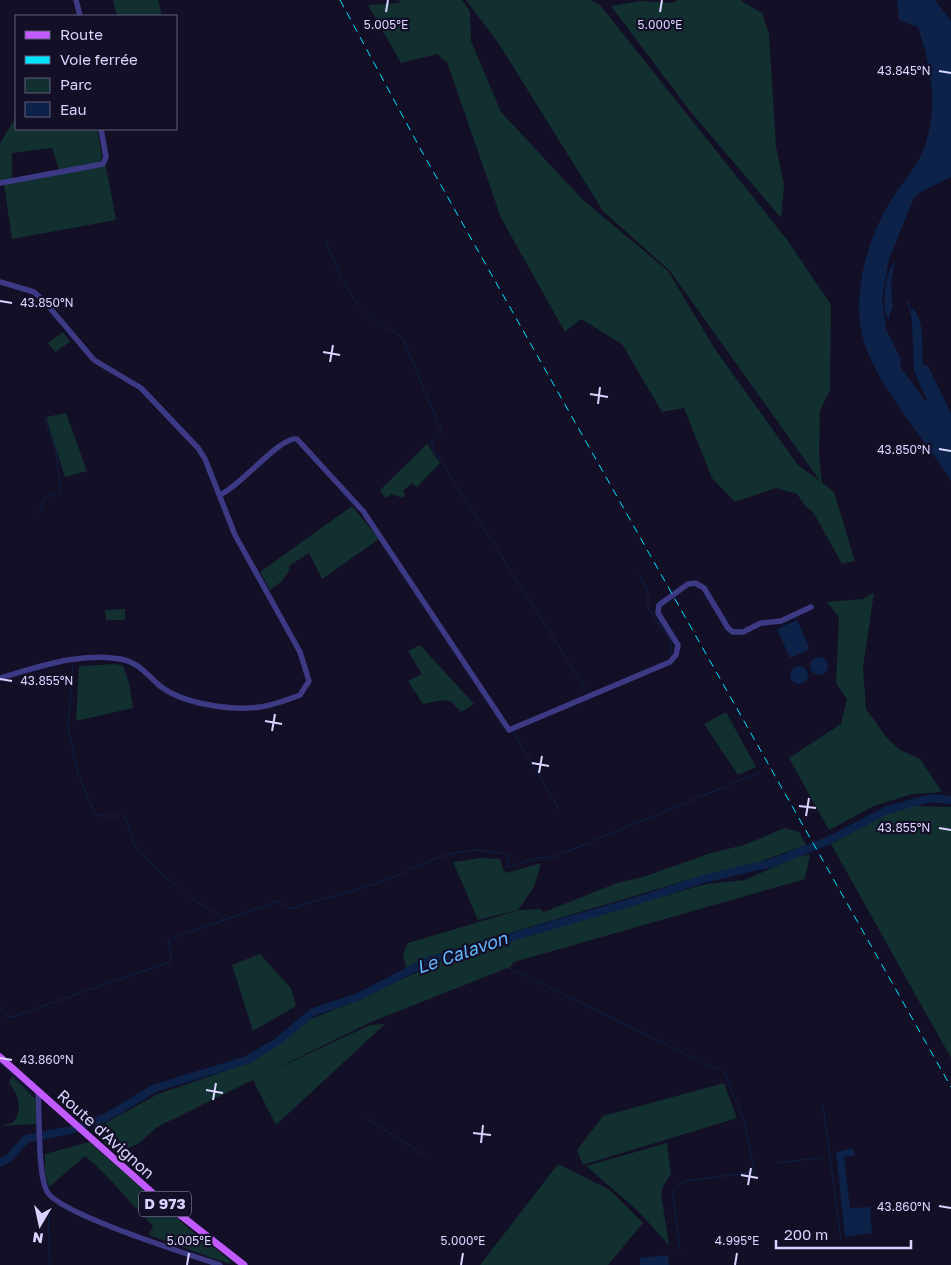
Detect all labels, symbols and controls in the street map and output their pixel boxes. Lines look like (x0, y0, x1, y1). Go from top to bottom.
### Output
legend (15, 15, 178, 130)
text: 5.005°E (364, 17, 408, 32)
text: 5.000°E (638, 17, 682, 32)
text: Route (60, 25, 103, 43)
text: Voie ferrée (60, 50, 138, 68)
text: 43.845°N (877, 63, 931, 78)
text: Parc (60, 75, 92, 93)
text: Eau (60, 100, 87, 118)
text: 43.850°N (20, 295, 74, 310)
text: 43.850°N (877, 442, 931, 457)
text: 43.855°N (21, 673, 73, 688)
text: 43.855°N (878, 820, 930, 835)
water label: Le Calavon (413, 926, 511, 978)
text: 43.860°N (20, 1052, 74, 1067)
street label: Route d'Avignon (53, 1085, 159, 1183)
road number: D 973 (139, 1192, 191, 1216)
text: 43.860°N (877, 1199, 931, 1214)
north arrow (15, 1200, 65, 1250)
scale bar (776, 1218, 911, 1250)
text: 200 m (784, 1225, 828, 1243)
text: N (31, 1229, 44, 1248)
text: 5.005°E (167, 1233, 211, 1248)
text: 5.000°E (441, 1233, 485, 1248)
text: 4.995°E (715, 1233, 759, 1248)

